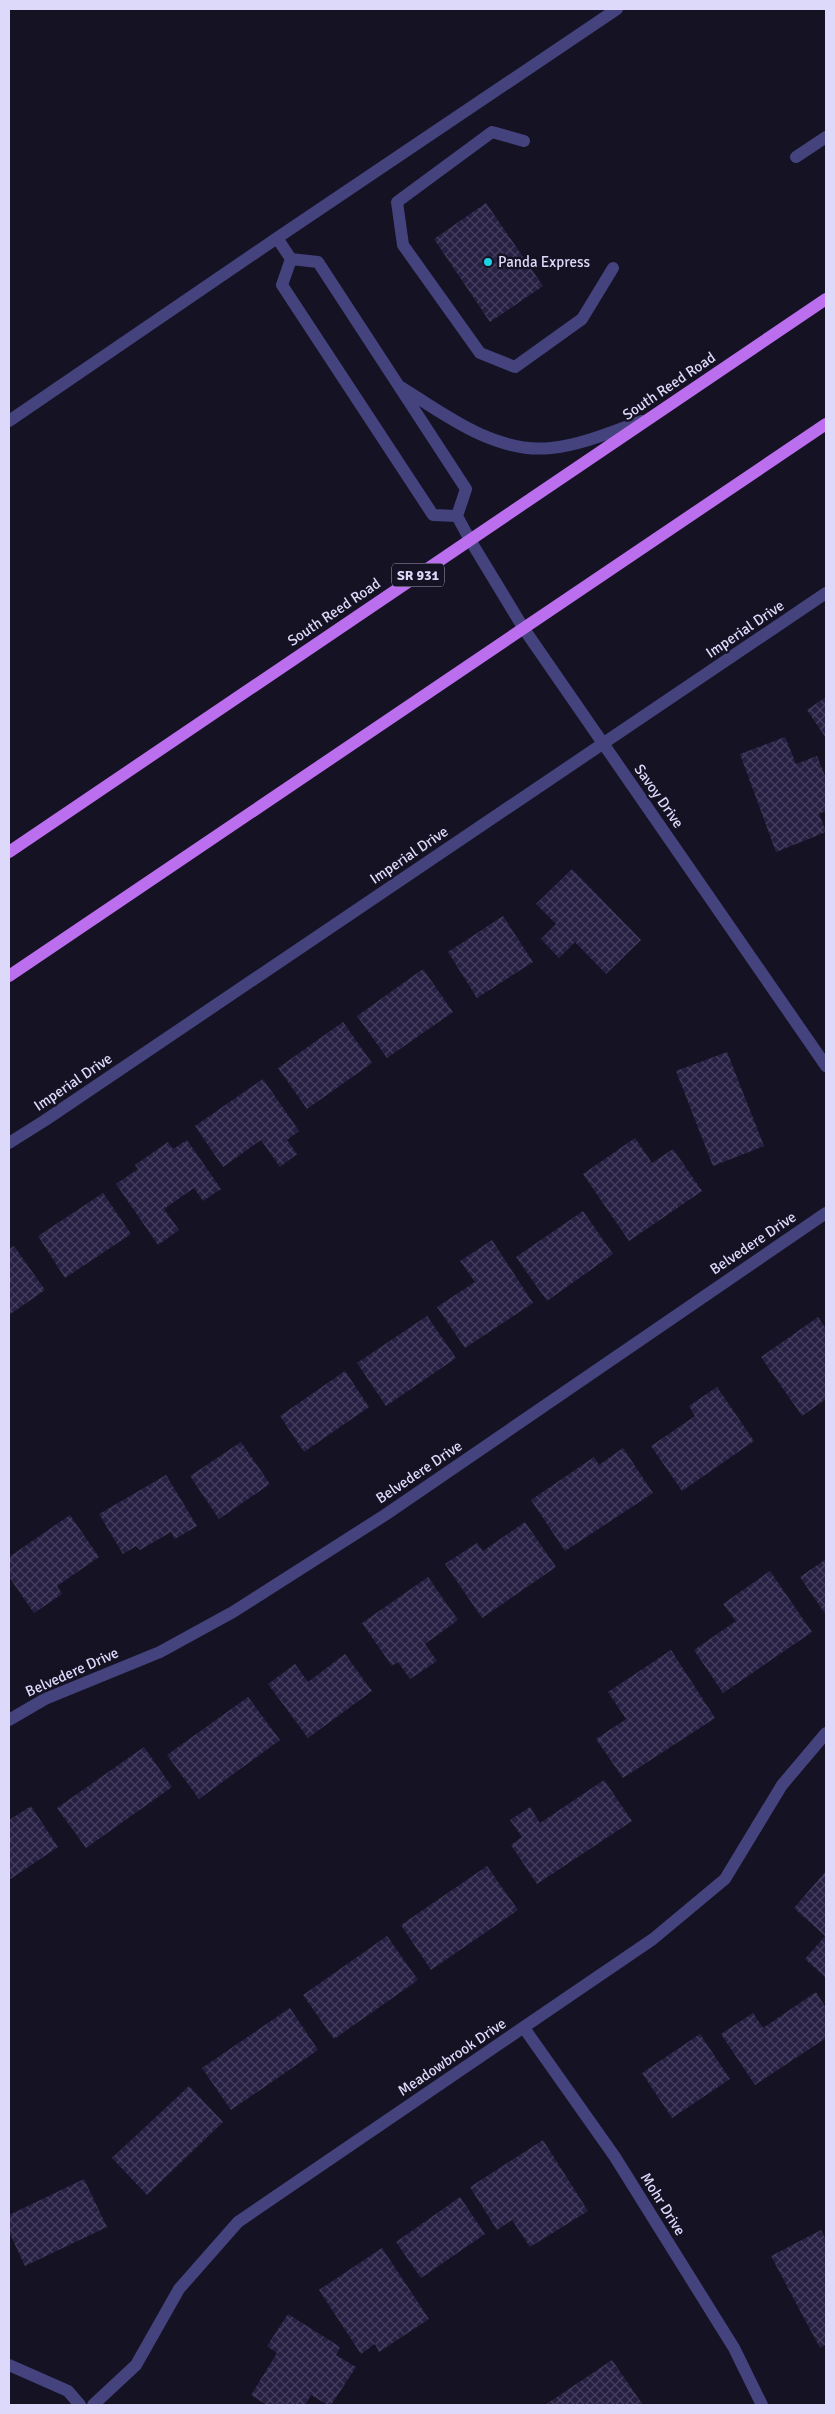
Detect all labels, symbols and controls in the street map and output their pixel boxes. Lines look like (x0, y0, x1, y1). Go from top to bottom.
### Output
place label: Panda Express (498, 253, 590, 271)
marker: Panda Express (482, 256, 494, 268)
street label: South Reed Road (619, 348, 719, 424)
road number: SR 931 (392, 564, 444, 586)
street label: South Reed Road (284, 574, 384, 650)
street label: Imperial Drive (702, 596, 788, 662)
street label: Savoy Drive (630, 761, 688, 831)
street label: Imperial Drive (366, 822, 452, 888)
street label: Imperial Drive (30, 1049, 116, 1115)
street label: Belvedere Drive (707, 1208, 799, 1278)
street label: Belvedere Drive (373, 1437, 465, 1507)
street label: Belvedere Drive (23, 1643, 121, 1701)
street label: Meadowbrook Drive (394, 2014, 510, 2100)
street label: Mohr Drive (637, 2169, 689, 2239)

